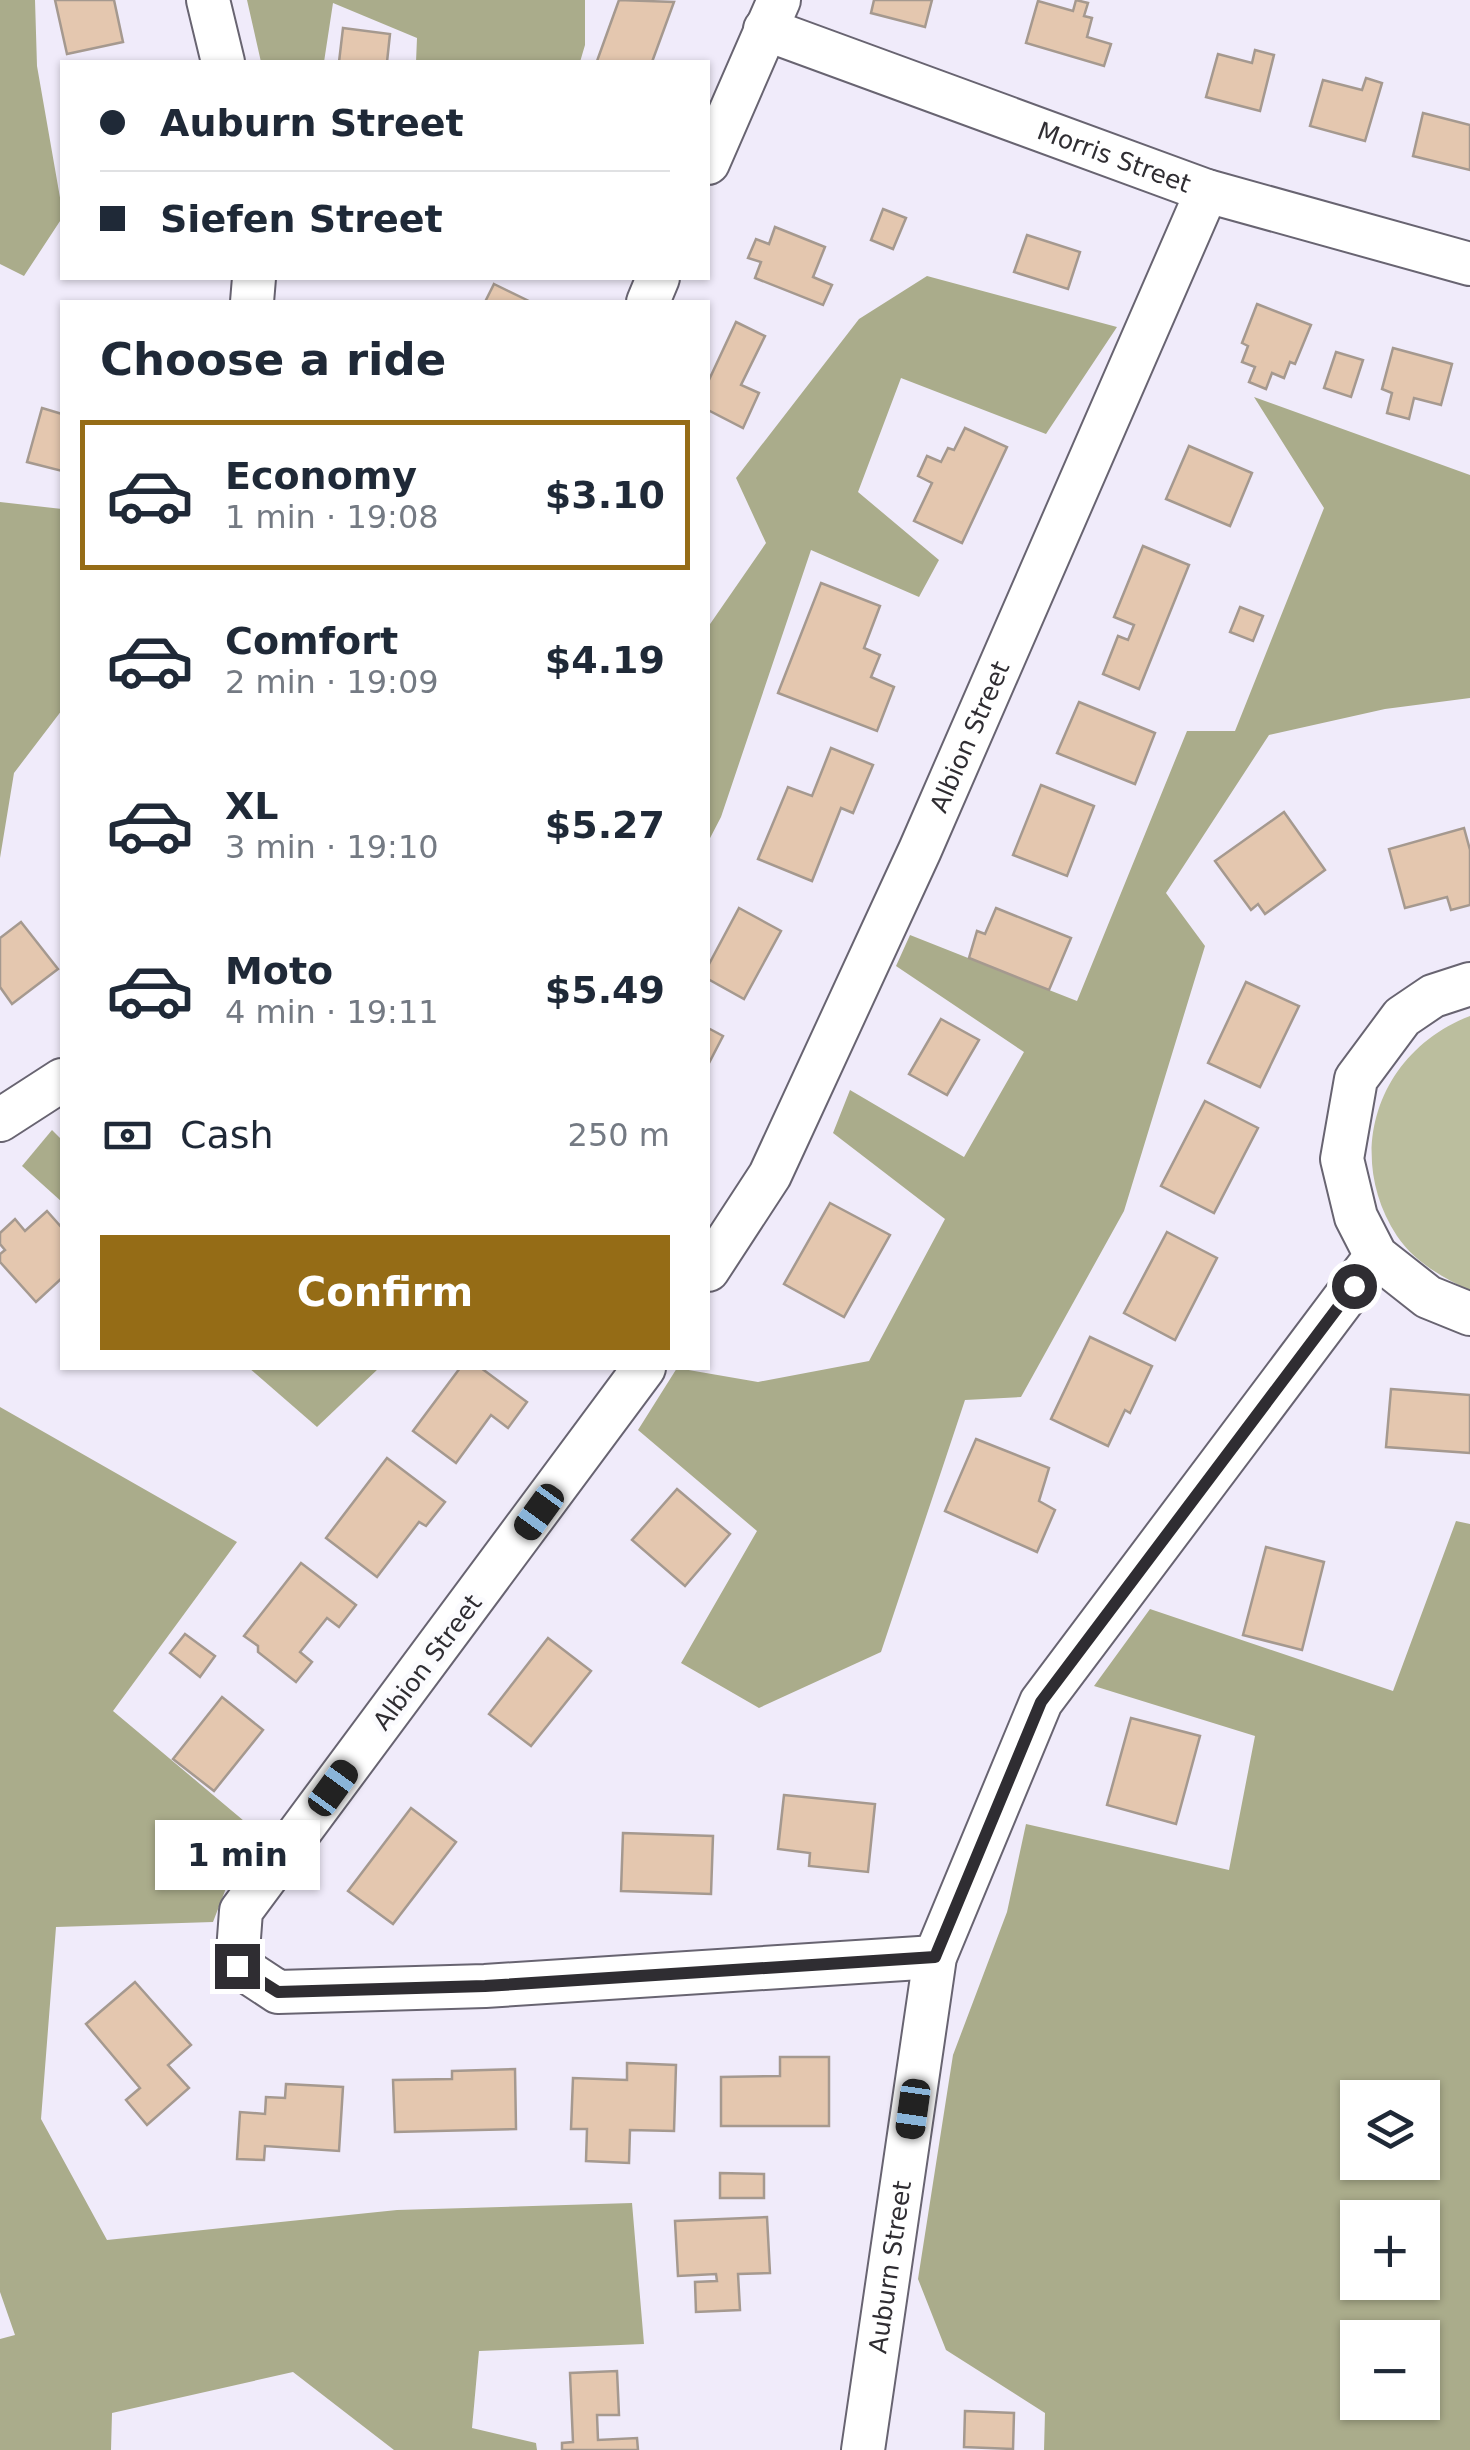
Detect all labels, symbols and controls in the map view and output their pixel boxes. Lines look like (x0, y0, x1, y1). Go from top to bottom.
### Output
text: Auburn Street (160, 101, 464, 145)
street label: Morris Street (1034, 116, 1195, 199)
text: Siefen Street (160, 197, 443, 241)
text: Choose a ride (100, 333, 446, 386)
icon: car (105, 450, 195, 540)
text: Economy (225, 454, 417, 498)
text: $3.10 (545, 473, 665, 517)
text: 1 min · 19:08 (225, 498, 439, 536)
icon: car (105, 615, 195, 705)
text: Comfort (225, 619, 398, 663)
text: $4.19 (545, 638, 665, 682)
street label: Albion Street (924, 657, 1016, 817)
text: 2 min · 19:09 (225, 663, 439, 701)
icon: car (105, 780, 195, 870)
text: XL (225, 784, 279, 828)
text: $5.27 (545, 803, 665, 847)
text: 3 min · 19:10 (225, 828, 439, 866)
icon: car (105, 945, 195, 1035)
text: Moto (225, 949, 333, 993)
text: $5.49 (545, 968, 665, 1012)
text: 4 min · 19:11 (225, 993, 439, 1031)
icon: cash (100, 1108, 155, 1163)
text: Cash (180, 1113, 274, 1157)
text: 250 m (568, 1116, 670, 1154)
button: Confirm (100, 1235, 670, 1350)
route start (1332, 1264, 1377, 1309)
car (509, 1479, 569, 1545)
street label: Albion Street (367, 1589, 488, 1736)
car (303, 1755, 363, 1821)
callout: 1 min (154, 1821, 320, 1891)
text: 1 min (187, 1836, 288, 1874)
route end (215, 1944, 260, 1989)
car (894, 2077, 932, 2141)
map controls (1340, 2080, 1440, 2420)
button: layers (1340, 2080, 1440, 2180)
street label: Auburn Street (863, 2178, 917, 2355)
button: + (1340, 2200, 1440, 2300)
button: − (1340, 2320, 1440, 2420)

